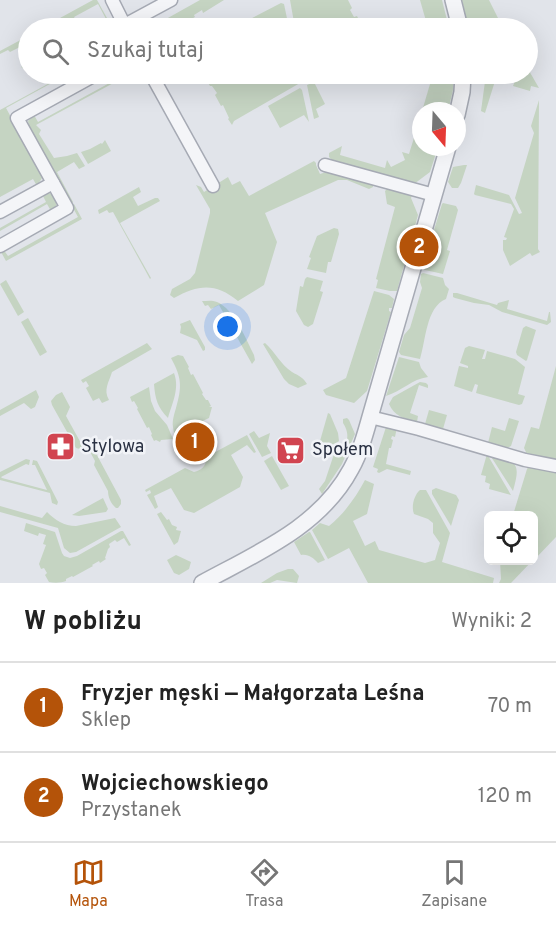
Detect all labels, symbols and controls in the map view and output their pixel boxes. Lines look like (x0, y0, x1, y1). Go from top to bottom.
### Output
search box (18, 18, 538, 84)
icon: search (39, 35, 72, 68)
text: Szukaj tutaj (87, 38, 204, 65)
north arrow (412, 102, 466, 156)
pin: 2 (400, 224, 438, 270)
your location (213, 312, 242, 341)
pin: 1 (176, 420, 214, 464)
pharmacy icon: Stylowa (44, 431, 76, 463)
supermarket icon: Społem (275, 434, 307, 466)
place label: Stylowa (81, 436, 144, 459)
place label: Społem (312, 439, 373, 462)
map controls (484, 511, 538, 565)
button: locate (484, 511, 538, 565)
text: W pobliżu (24, 606, 142, 639)
text: Wyniki: 2 (451, 609, 532, 635)
text: Fryzjer męski — Małgorzata Leśna (81, 681, 424, 708)
text: 1 (40, 694, 48, 720)
text: 70 m (488, 694, 532, 720)
text: Sklep (81, 708, 131, 734)
text: Wojciechowskiego (81, 771, 269, 798)
text: 2 (37, 784, 50, 810)
text: 120 m (478, 784, 532, 810)
text: Przystanek (81, 798, 182, 824)
tab: Mapa (69, 856, 108, 912)
tab: Trasa (245, 856, 283, 912)
tab: Zapisane (421, 856, 487, 912)

